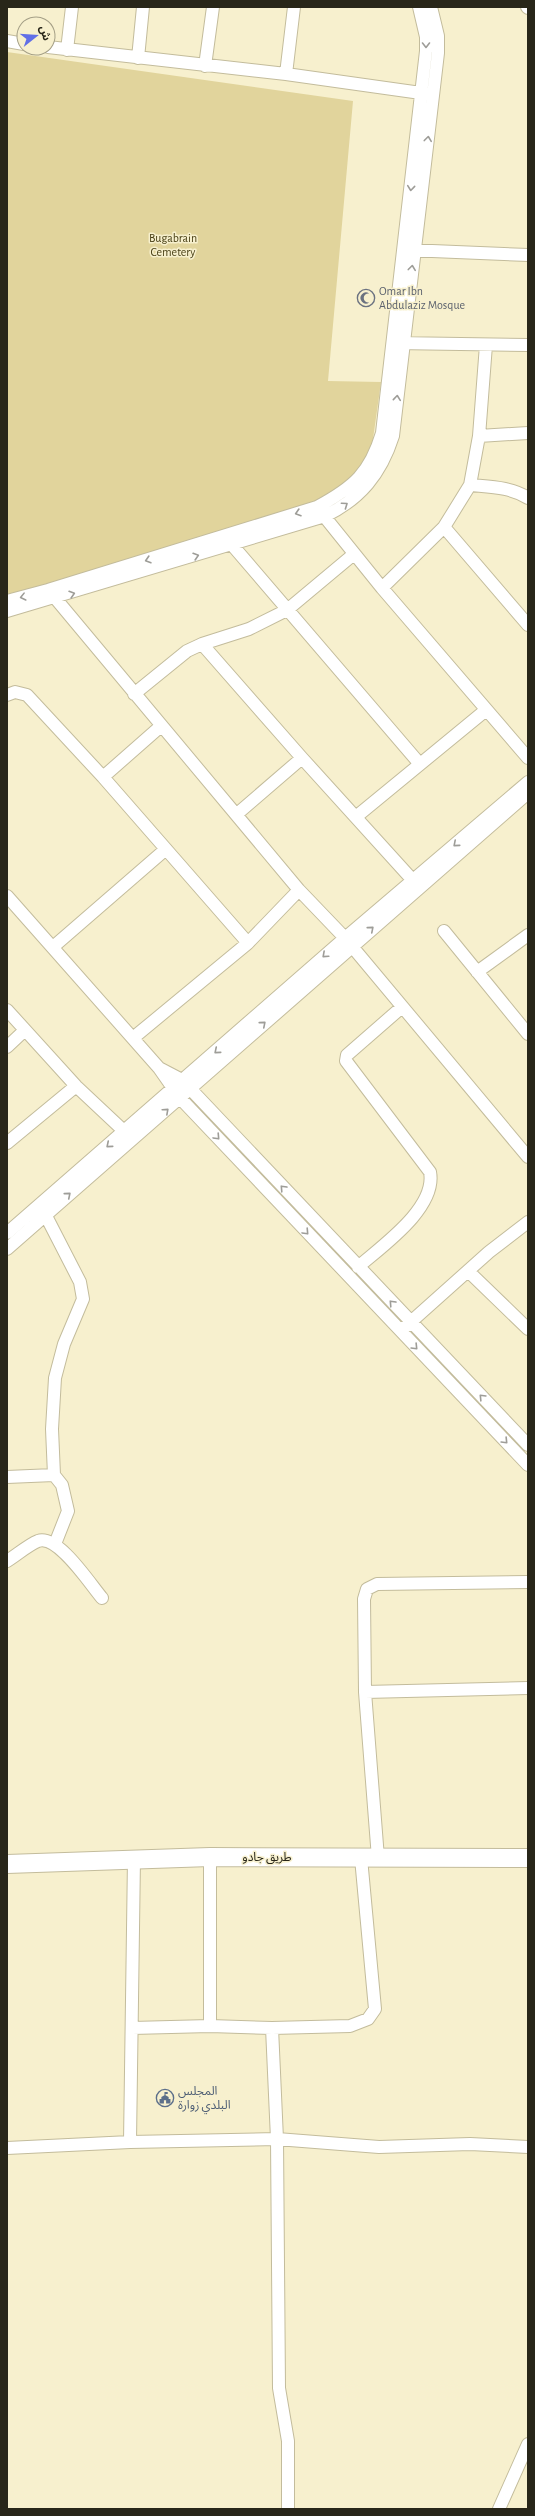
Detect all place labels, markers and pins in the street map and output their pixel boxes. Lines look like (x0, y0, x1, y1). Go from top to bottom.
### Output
place label: Omar Ibn Abdulaziz Mosque (379, 285, 465, 311)
mosque icon: Omar Ibn Abdulaziz Mosque (356, 288, 376, 308)
place label: المجلس البلدي زوارة (178, 2085, 231, 2115)
public building icon: المجلس البلدي زوارة (155, 2088, 175, 2108)

